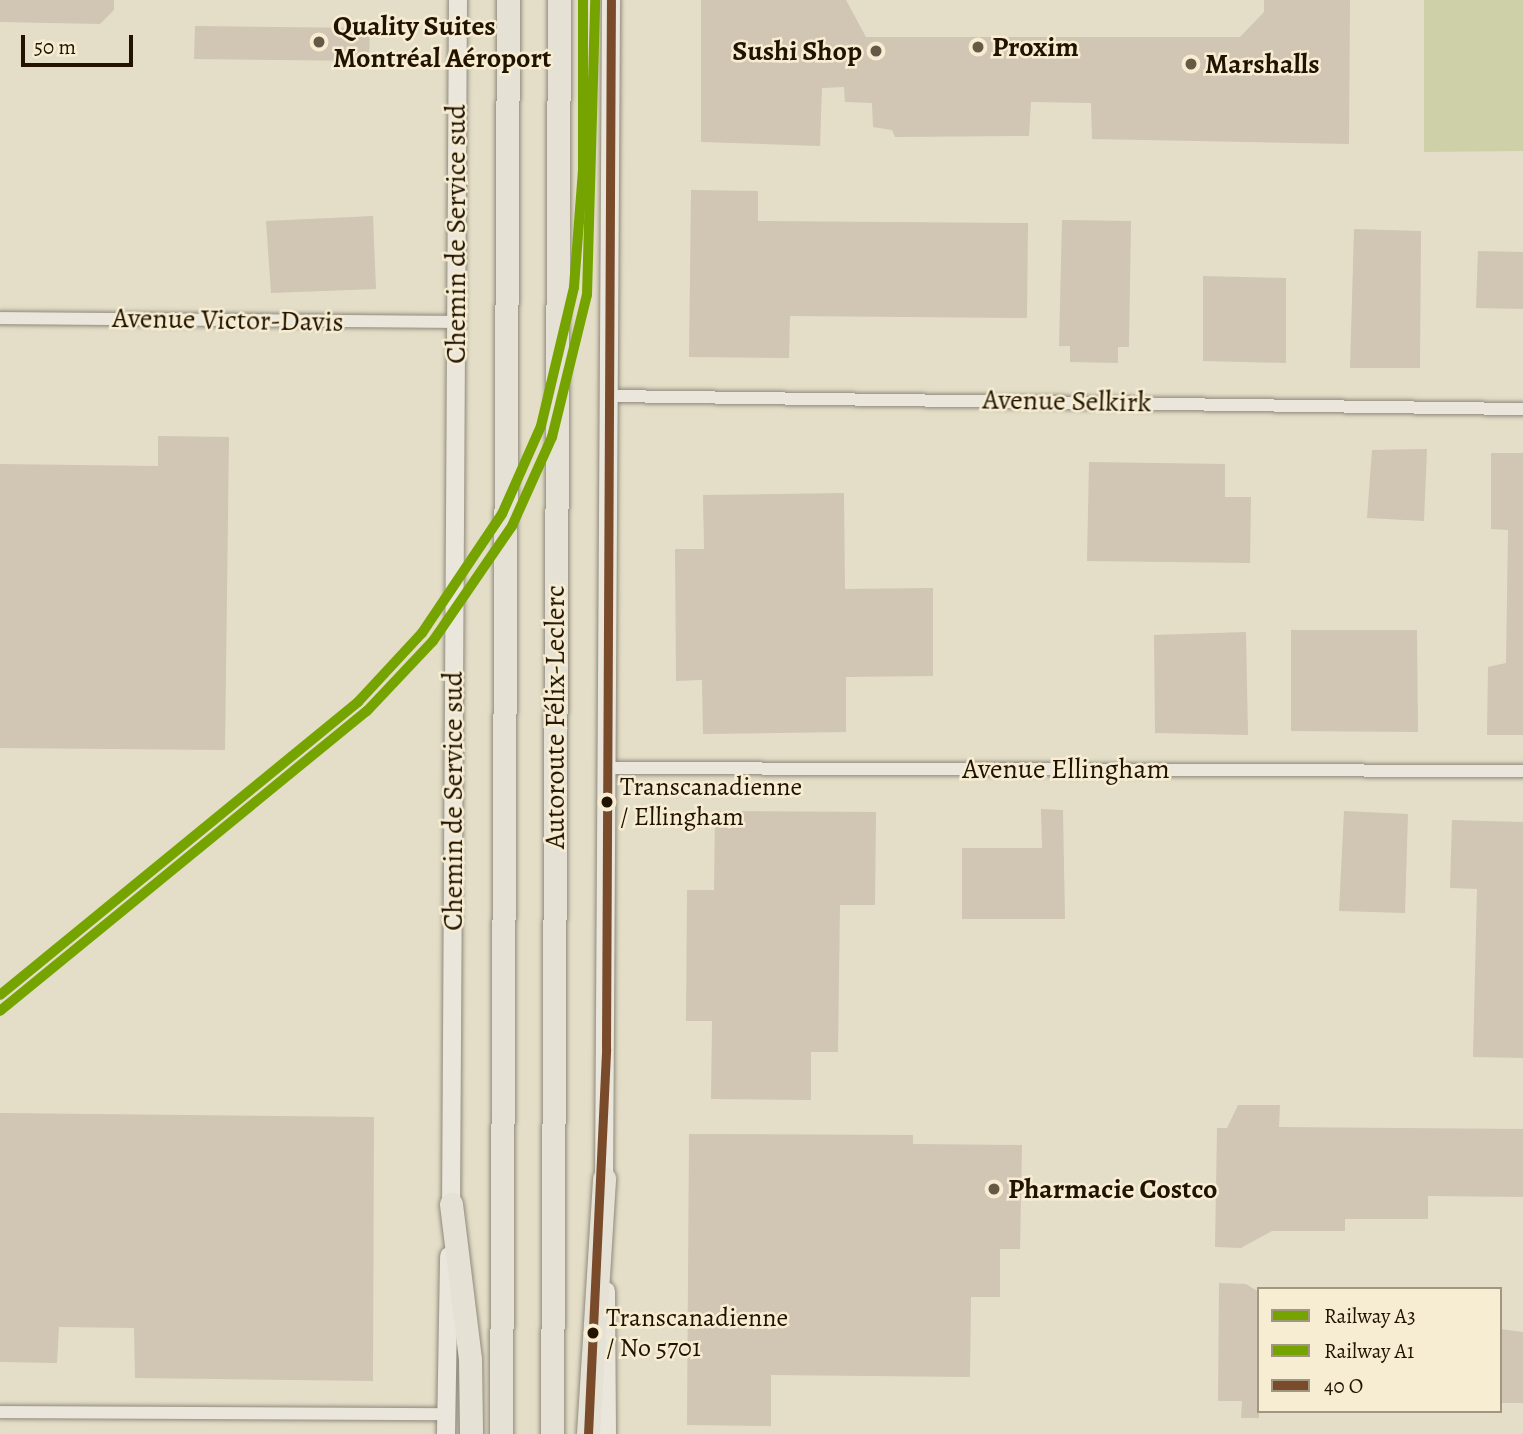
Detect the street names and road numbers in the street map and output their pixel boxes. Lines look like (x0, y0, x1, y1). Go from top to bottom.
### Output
street label: Chemin de Service sud (439, 104, 473, 364)
street label: Avenue Victor-Davis (112, 301, 344, 339)
street label: Avenue Selkirk (982, 383, 1152, 419)
street label: Autoroute Félix-Leclerc (538, 585, 572, 849)
street label: Chemin de Service sud (436, 671, 470, 931)
street label: Avenue Ellingham (962, 752, 1170, 786)

